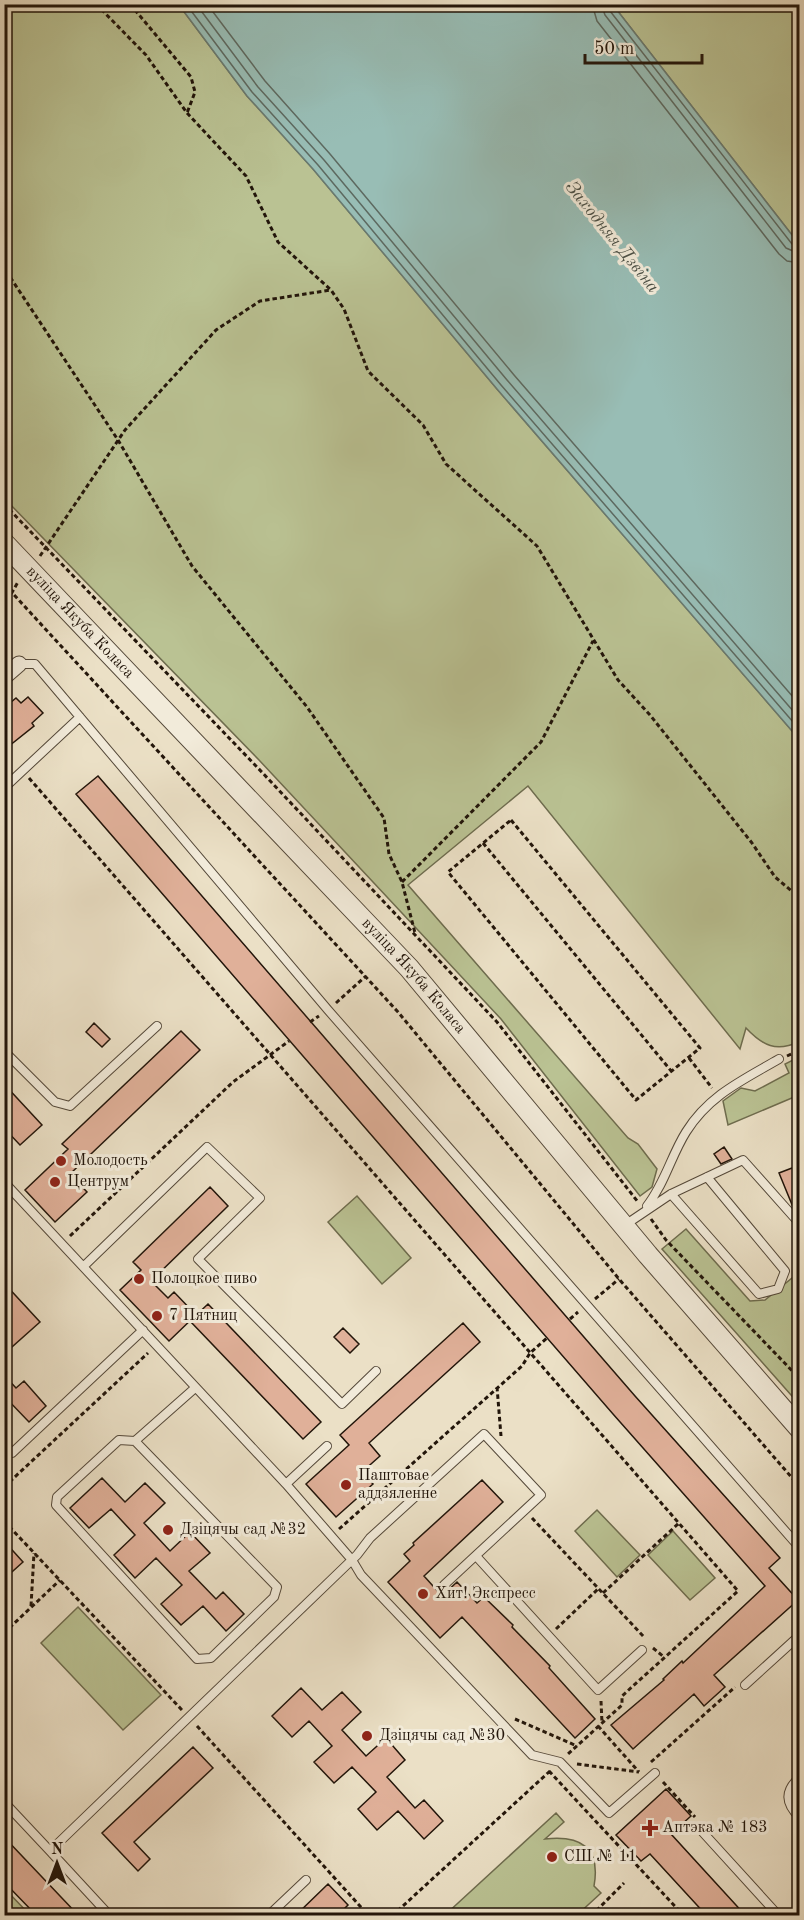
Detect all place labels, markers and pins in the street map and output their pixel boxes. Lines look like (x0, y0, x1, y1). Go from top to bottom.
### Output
place label: Молодость (73, 1153, 148, 1169)
marker: Молодость (54, 1154, 68, 1168)
place label: Центрум (67, 1174, 129, 1190)
marker: Центрум (48, 1175, 62, 1189)
place label: Полоцкое пиво (151, 1271, 257, 1287)
marker: Полоцкое пиво (132, 1272, 146, 1286)
place label: 7 Пятниц (169, 1308, 238, 1324)
marker: 7 Пятниц (150, 1309, 164, 1323)
place label: Паштовае аддзяленне (358, 1468, 437, 1502)
marker: Паштовае аддзяленне (339, 1478, 353, 1492)
place label: Дзіцячы сад №32 (180, 1522, 306, 1538)
marker: Дзіцячы сад №32 (161, 1523, 175, 1537)
place label: Хит! Экспресс (435, 1586, 536, 1602)
marker: Хит! Экспресс (416, 1587, 430, 1601)
place label: Дзіцячы сад №30 (379, 1728, 505, 1744)
marker: Дзіцячы сад №30 (360, 1729, 374, 1743)
place label: Аптэка № 183 (662, 1820, 768, 1836)
marker: Аптэка № 183 (643, 1821, 657, 1835)
place label: СШ № 11 (564, 1849, 637, 1865)
marker: СШ № 11 (545, 1850, 559, 1864)

